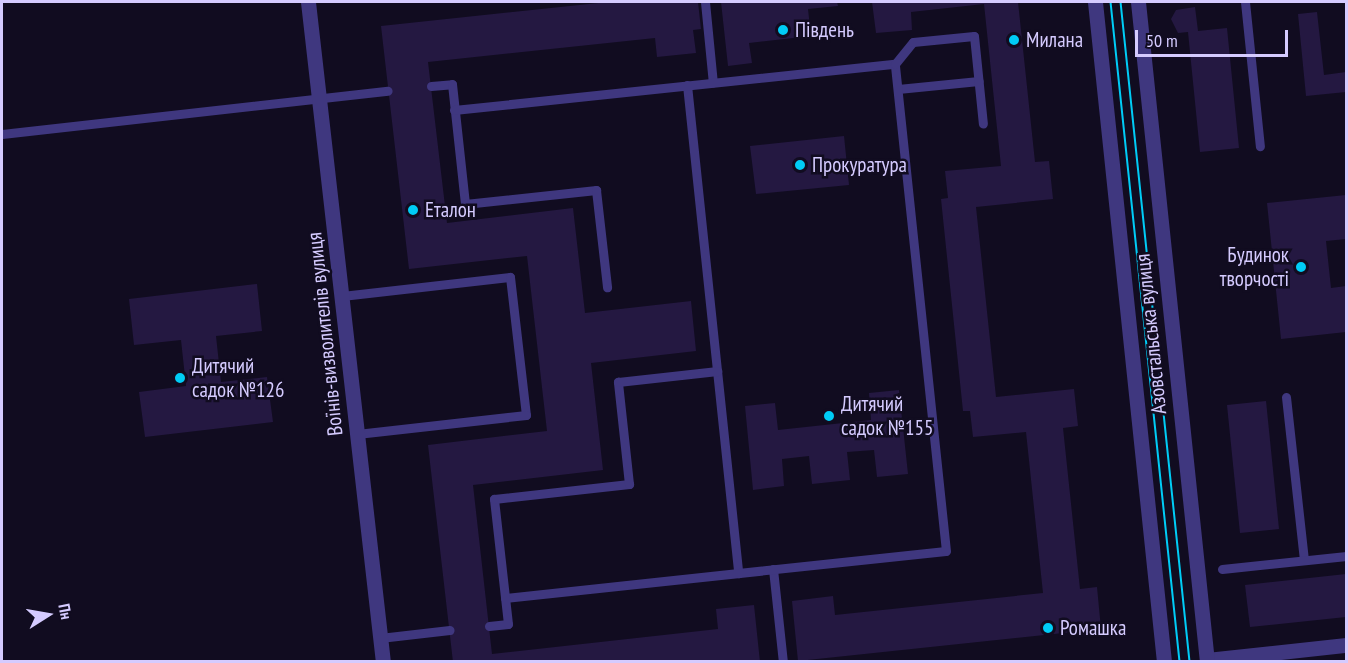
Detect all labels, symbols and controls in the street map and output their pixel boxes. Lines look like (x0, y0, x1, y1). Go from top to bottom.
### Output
place label: Південь (795, 17, 854, 43)
scale bar (1138, 18, 1291, 56)
marker: Південь (776, 23, 790, 37)
place label: Милана (1026, 27, 1083, 53)
text: 50 m (1146, 29, 1178, 52)
marker: Милана (1007, 33, 1021, 47)
place label: Прокуратура (812, 152, 907, 178)
marker: Прокуратура (793, 158, 807, 172)
place label: Еталон (425, 197, 476, 223)
marker: Еталон (406, 203, 420, 217)
street label: Воїнів-визволителів вулиця (302, 231, 348, 437)
place label: Будинок творчості (1220, 242, 1289, 292)
street label: Азовстальська вулиця (1130, 253, 1172, 415)
marker: Будинок творчості (1294, 260, 1308, 274)
place label: Дитячий садок №126 (192, 353, 284, 403)
marker: Дитячий садок №126 (173, 371, 187, 385)
place label: Дитячий садок №155 (841, 391, 933, 441)
marker: Дитячий садок №155 (822, 409, 836, 423)
north arrow (18, 585, 78, 645)
text: Пн (54, 602, 77, 621)
place label: Ромашка (1060, 615, 1126, 641)
marker: Ромашка (1041, 621, 1055, 635)

